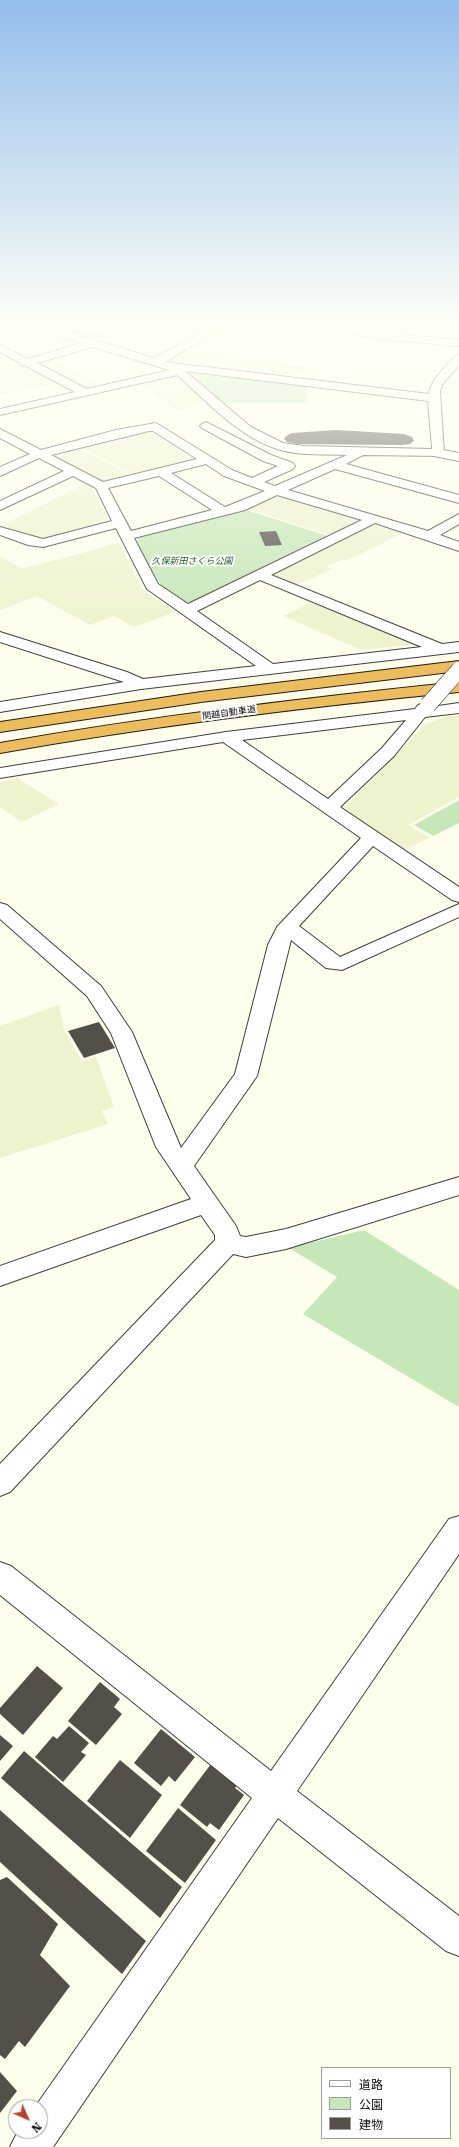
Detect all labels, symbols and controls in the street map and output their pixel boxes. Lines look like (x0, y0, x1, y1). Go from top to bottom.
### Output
park label: 久保新田さくら公園 (152, 556, 232, 566)
street label: 関越自動車道 (202, 704, 256, 722)
legend (321, 2067, 451, 2139)
text: 道路 (359, 2078, 383, 2092)
text: 公園 (359, 2098, 383, 2112)
north arrow (8, 2099, 48, 2139)
text: 建物 (359, 2118, 383, 2132)
text: N (29, 2120, 44, 2135)

